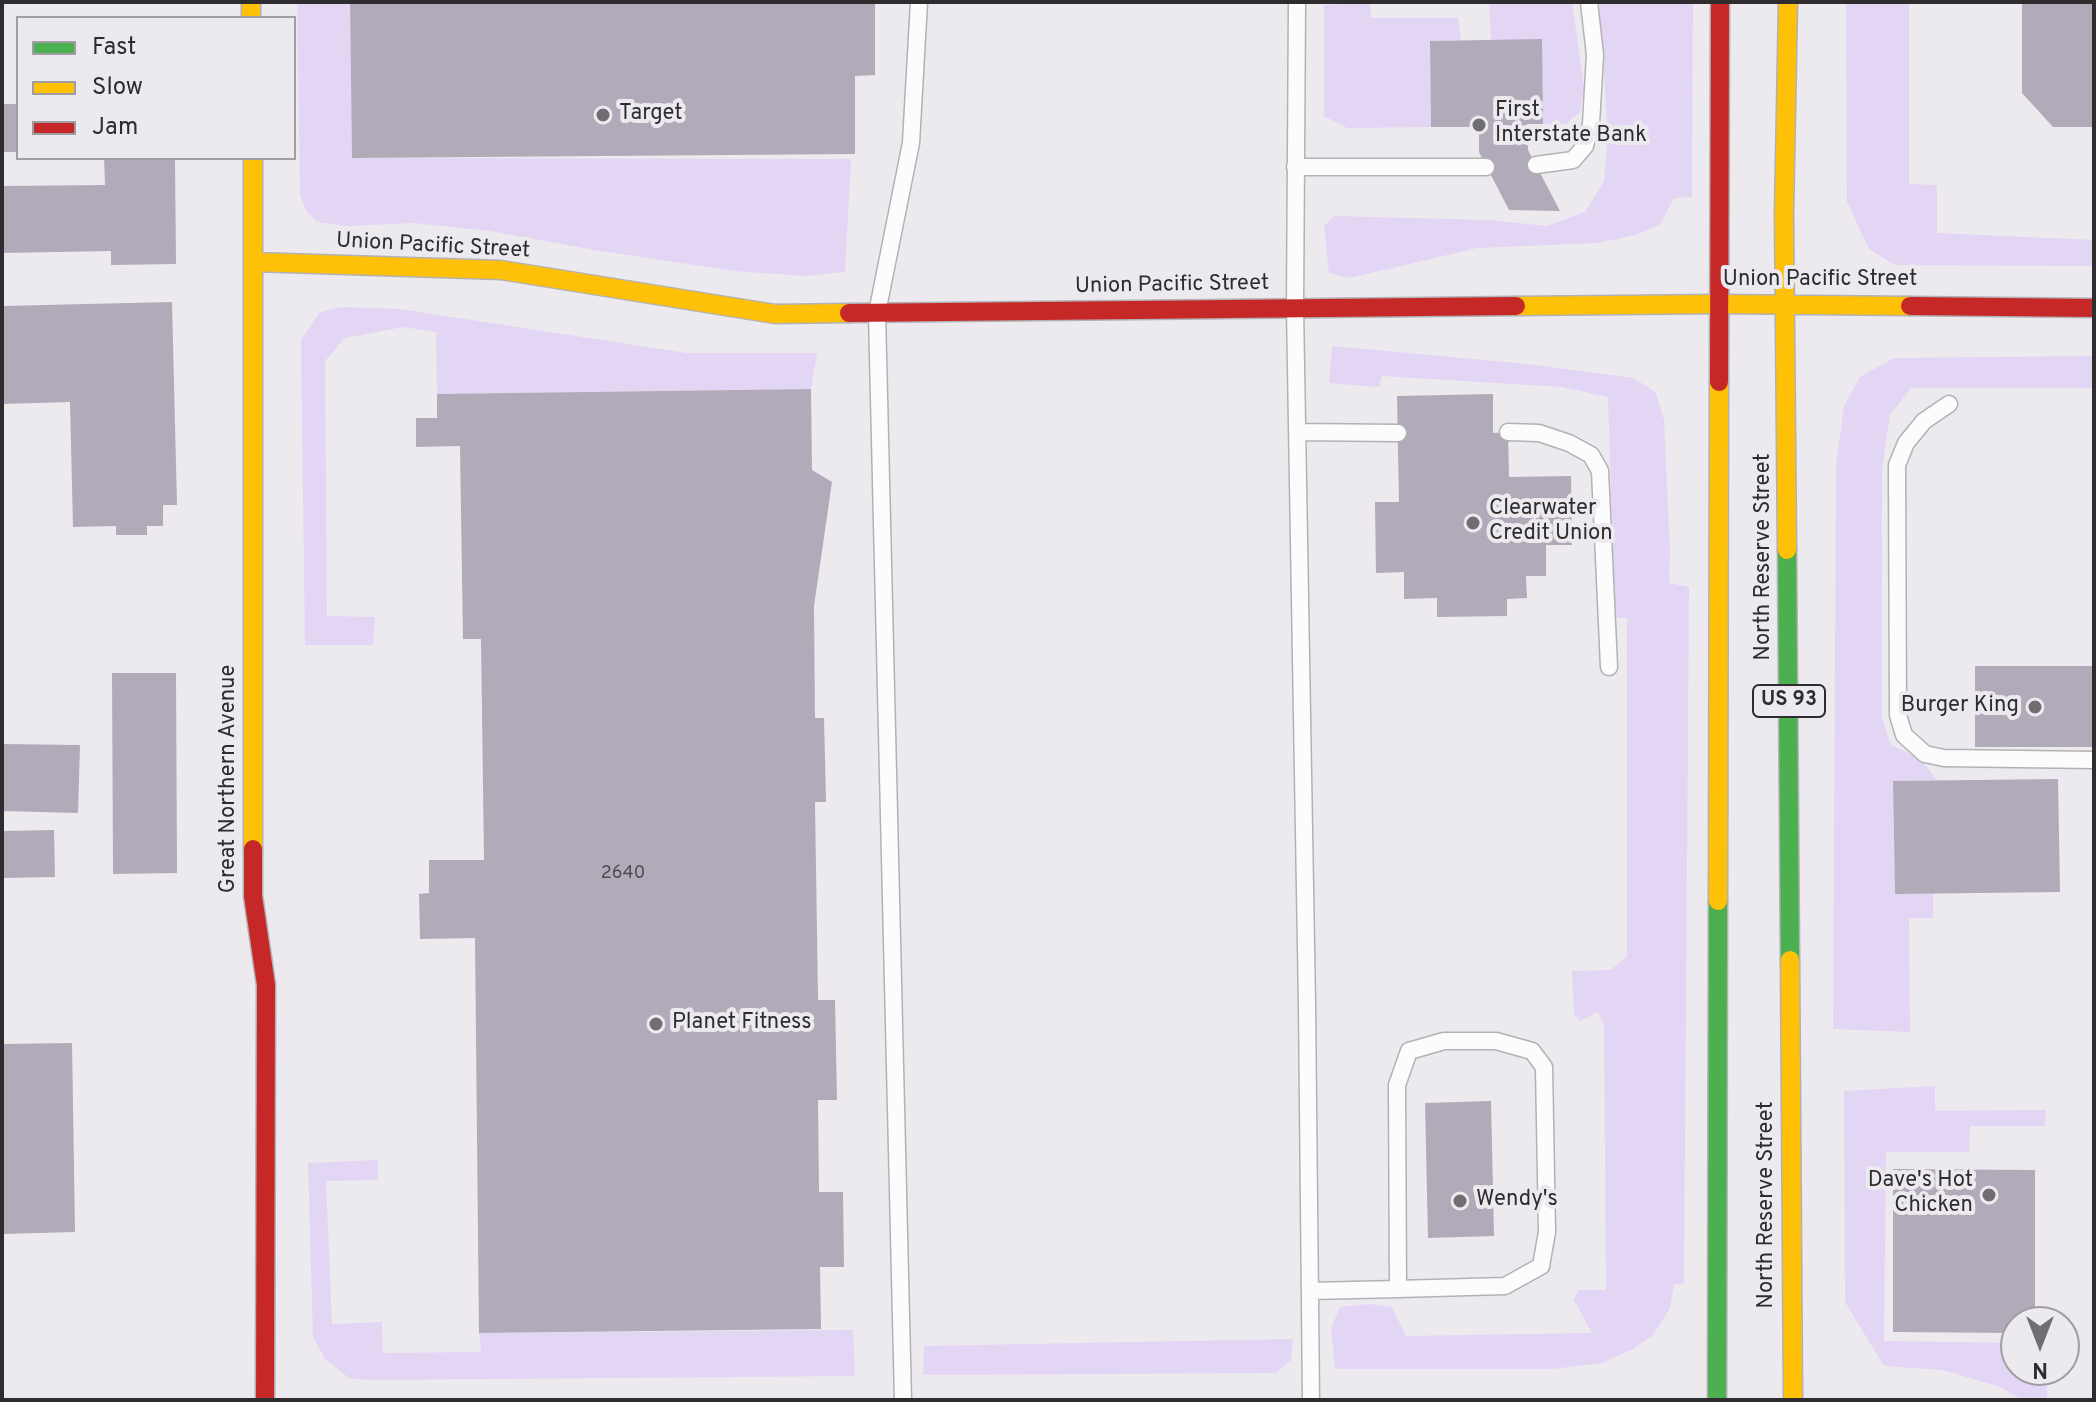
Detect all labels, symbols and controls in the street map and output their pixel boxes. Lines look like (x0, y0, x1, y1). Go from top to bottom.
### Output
legend (16, 16, 296, 160)
text: Fast (92, 33, 136, 63)
text: Slow (92, 73, 143, 103)
place label: First Interstate Bank (1495, 99, 1647, 150)
place label: Target (619, 102, 682, 128)
marker: Target (594, 106, 612, 124)
text: Jam (92, 113, 138, 143)
marker: First Interstate Bank (1470, 116, 1488, 134)
street label: Union Pacific Street (335, 229, 531, 265)
street label: Union Pacific Street (1723, 268, 1917, 294)
street label: Union Pacific Street (1075, 271, 1269, 301)
street label: North Reserve Street (1752, 453, 1778, 661)
place label: Clearwater Credit Union (1489, 497, 1613, 548)
marker: Clearwater Credit Union (1464, 514, 1482, 532)
street label: Great Northern Avenue (217, 665, 243, 893)
road number: US 93 (1753, 685, 1825, 717)
place label: Burger King (1901, 694, 2019, 720)
marker: Burger King (2026, 698, 2044, 716)
house number: 2640 (601, 863, 645, 885)
place label: Planet Fitness (672, 1011, 812, 1037)
marker: Planet Fitness (647, 1015, 665, 1033)
street label: North Reserve Street (1755, 1101, 1781, 1309)
place label: Dave's Hot Chicken (1868, 1169, 1973, 1220)
marker: Dave's Hot Chicken (1980, 1186, 1998, 1204)
place label: Wendy's (1476, 1188, 1558, 1214)
marker: Wendy's (1451, 1192, 1469, 1210)
north arrow (2000, 1306, 2080, 1386)
text: N (2032, 1355, 2048, 1382)

